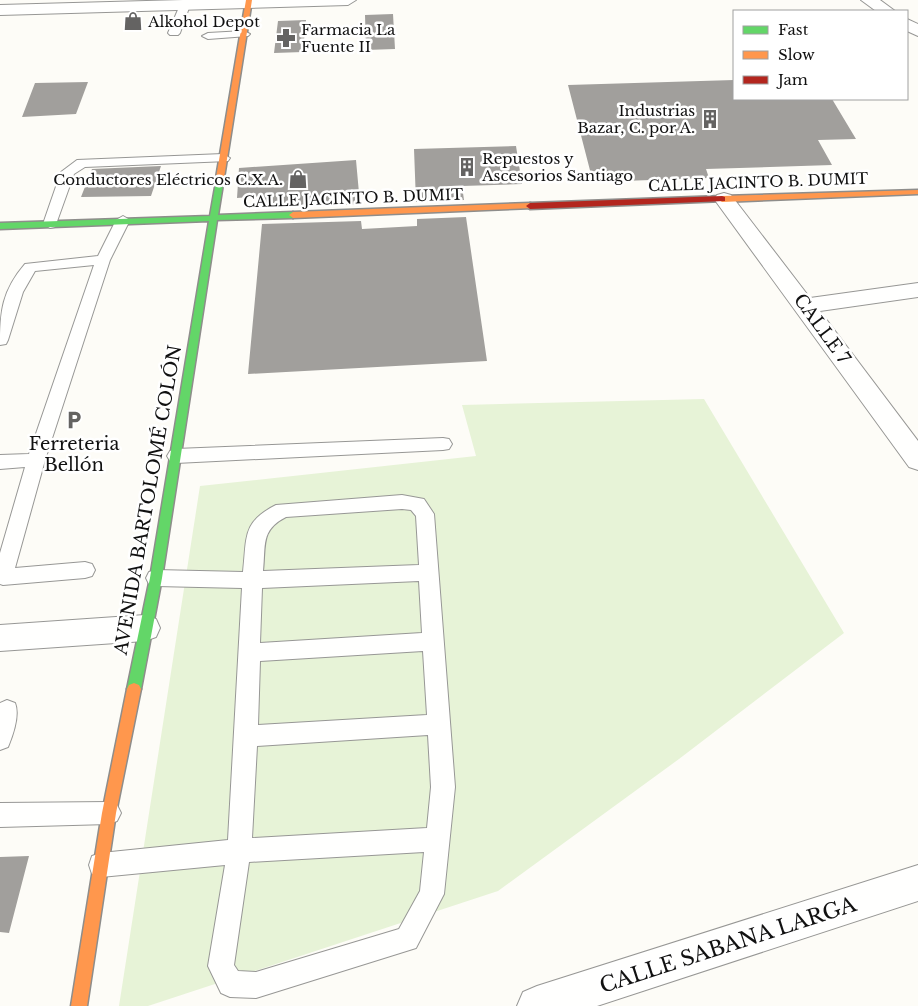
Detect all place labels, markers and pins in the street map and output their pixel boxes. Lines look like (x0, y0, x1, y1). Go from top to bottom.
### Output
shop icon: Alkohol Depot (122, 10, 144, 32)
place label: Alkohol Depot (147, 12, 260, 31)
place label: Farmacia La Fuente II (301, 20, 396, 56)
pharmacy icon: Farmacia La Fuente II (275, 27, 297, 49)
place label: Industrias Bazar, C. por A. (577, 101, 695, 137)
building icon: Industrias Bazar, C. por A. (699, 108, 721, 130)
place label: Repuestos y Ascesorios Santiago (481, 149, 633, 185)
building icon: Repuestos y Ascesorios Santiago (456, 156, 478, 178)
shop icon: Conductores Eléctricos C.X.A. (287, 168, 309, 190)
place label: Conductores Eléctricos C.X.A. (53, 170, 283, 189)
parking icon: Ferreteria Bellón (63, 409, 85, 431)
place label: Ferreteria Bellón (29, 433, 119, 476)

